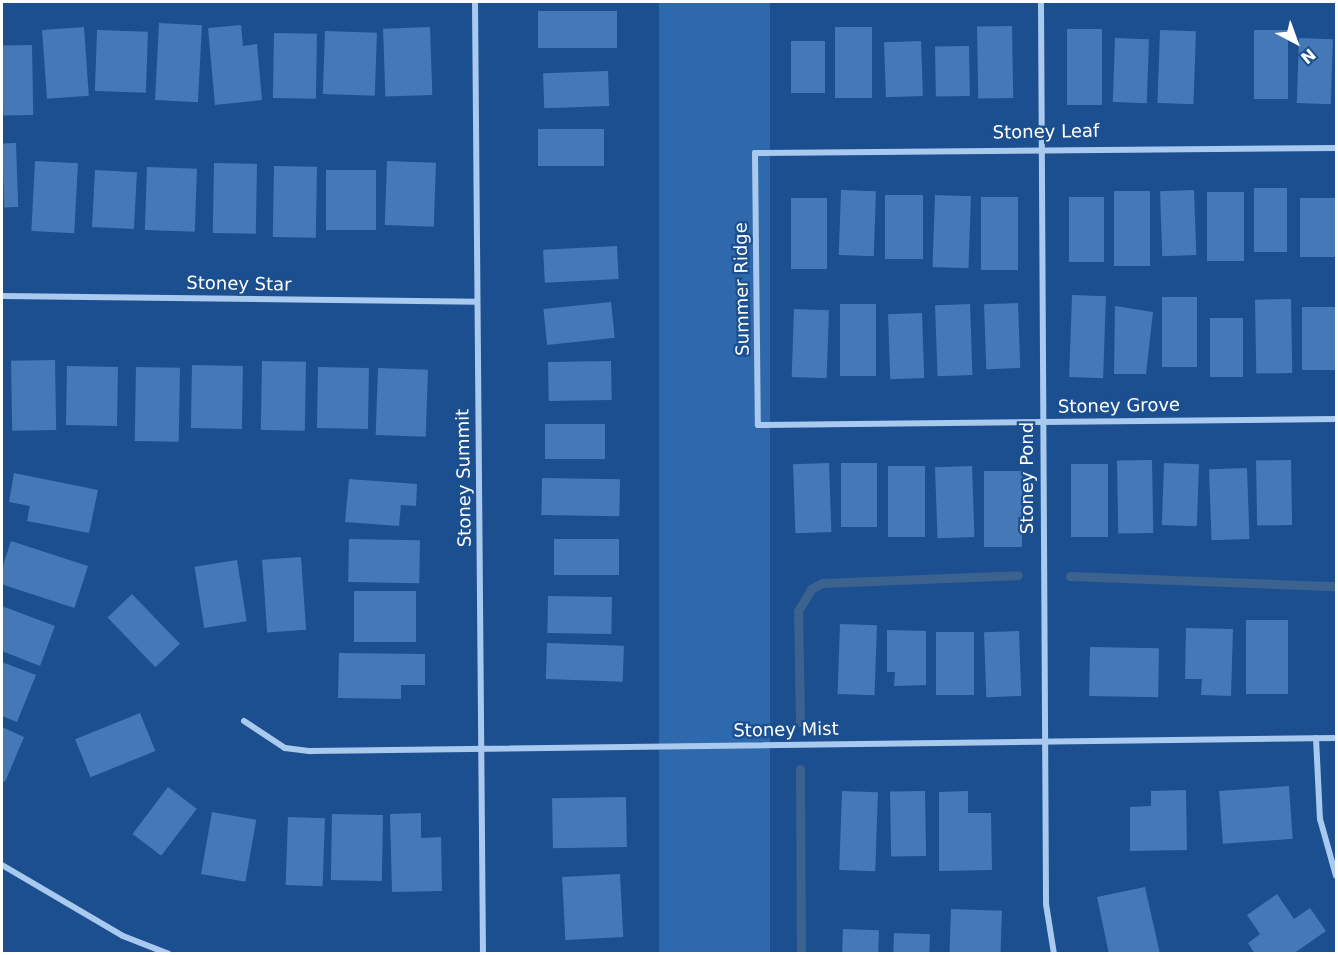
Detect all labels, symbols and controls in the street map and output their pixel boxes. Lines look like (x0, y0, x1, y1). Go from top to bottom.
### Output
north arrow (1266, 12, 1326, 72)
text: N (1297, 44, 1319, 68)
street label: Stoney Leaf (993, 120, 1099, 144)
street label: Summer Ridge (730, 222, 754, 356)
street label: Stoney Star (186, 272, 292, 296)
street label: Stoney Grove (1058, 394, 1180, 418)
street label: Stoney Summit (452, 409, 476, 547)
street label: Stoney Pond (1016, 422, 1038, 534)
street label: Stoney Mist (733, 718, 839, 742)

